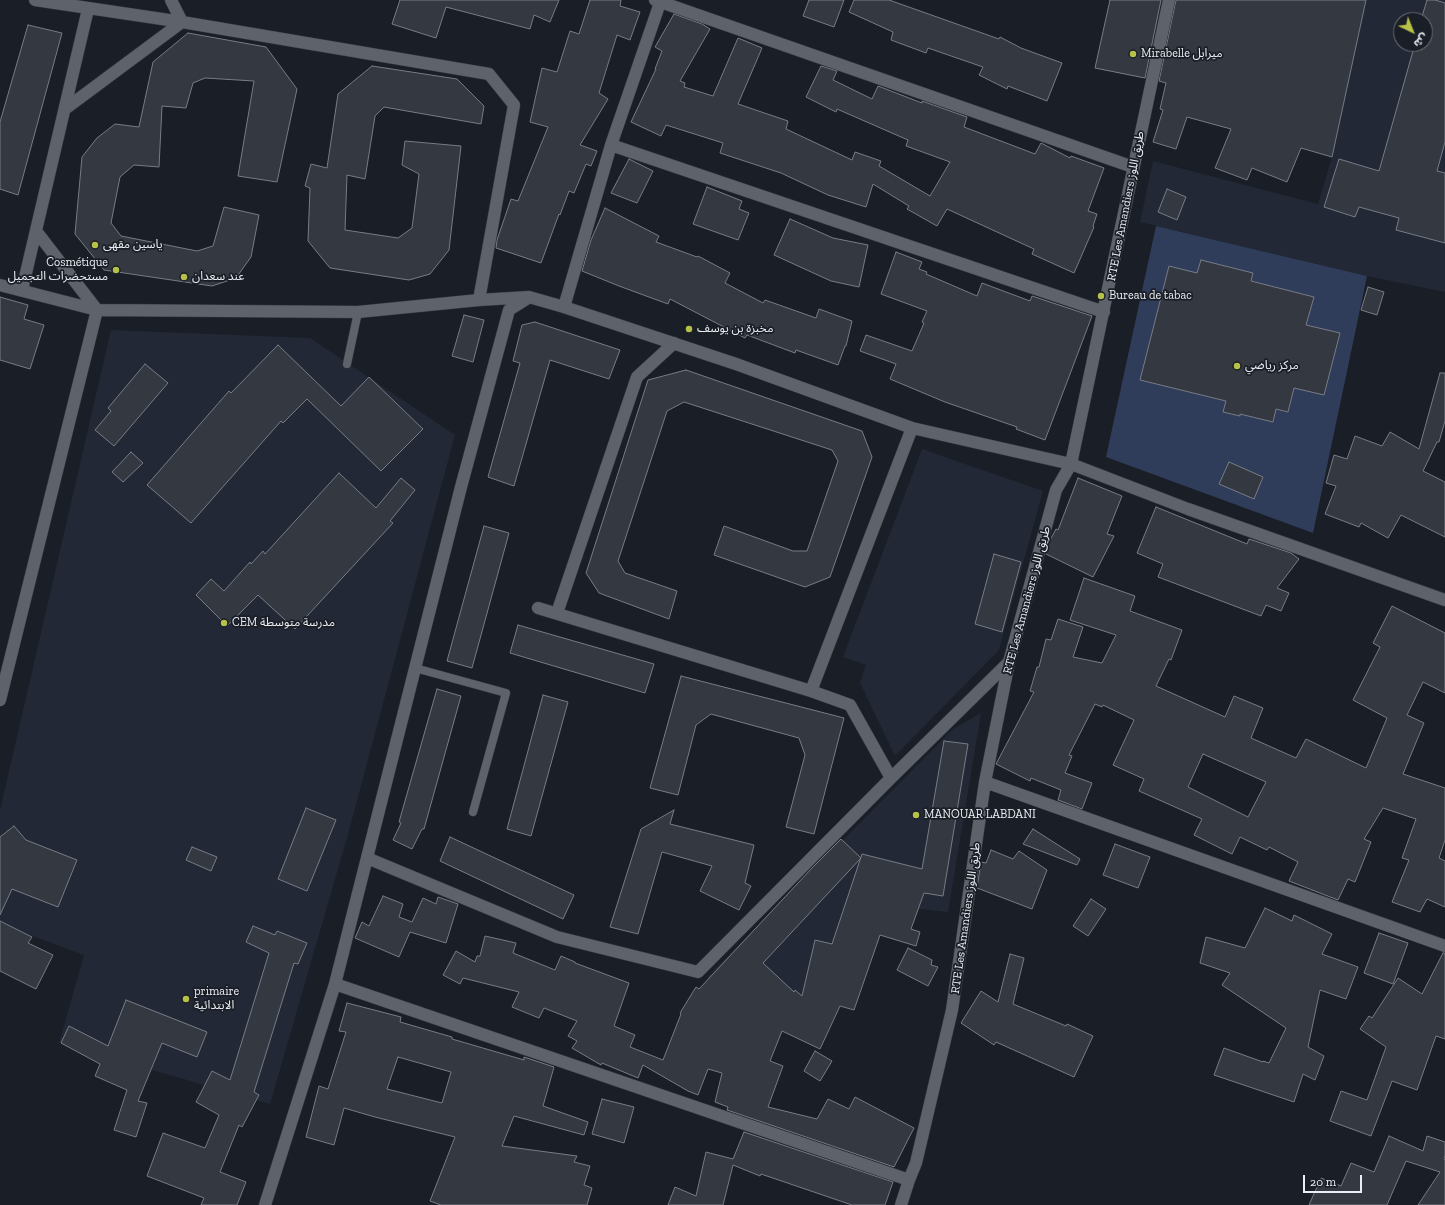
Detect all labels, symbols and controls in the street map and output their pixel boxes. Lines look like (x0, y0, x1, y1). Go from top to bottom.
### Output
north arrow (1393, 12, 1433, 52)
text: ش (1411, 31, 1431, 50)
place label: Mirabelle ميرابل (1141, 47, 1223, 61)
marker: Mirabelle ميرابل (1128, 49, 1138, 59)
street label: RTE Les Amandiers طريق اللوز (1104, 130, 1148, 282)
place label: ياسين مقهى (103, 238, 163, 252)
marker: ياسين مقهى (90, 240, 100, 250)
place label: Cosmétique مستحضرات التجميل (8, 256, 108, 284)
marker: Cosmétique مستحضرات التجميل (111, 265, 121, 275)
place label: عند سعدان (192, 270, 244, 284)
marker: عند سعدان (179, 272, 189, 282)
place label: Bureau de tabac (1109, 289, 1192, 303)
marker: Bureau de tabac (1096, 291, 1106, 301)
place label: مخبزة بن یوسف (697, 322, 773, 336)
marker: مخبزة بن یوسف (684, 324, 694, 334)
place label: مركز رياضي (1245, 359, 1299, 373)
marker: مركز رياضي (1232, 361, 1242, 371)
street label: RTE Les Amandiers طريق اللوز (1000, 525, 1054, 675)
place label: CEM مدرسة متوسطة (232, 616, 335, 630)
marker: CEM مدرسة متوسطة (219, 618, 229, 628)
place label: MANOUAR LABDANI (924, 808, 1036, 822)
marker: MANOUAR LABDANI (911, 810, 921, 820)
street label: RTE Les Amandiers طريق اللوز (948, 842, 984, 994)
place label: primaire الابتدائية (194, 985, 239, 1013)
marker: primaire الابتدائية (181, 994, 191, 1004)
scale bar (1305, 1167, 1364, 1193)
text: 20 m (1310, 1175, 1336, 1189)

